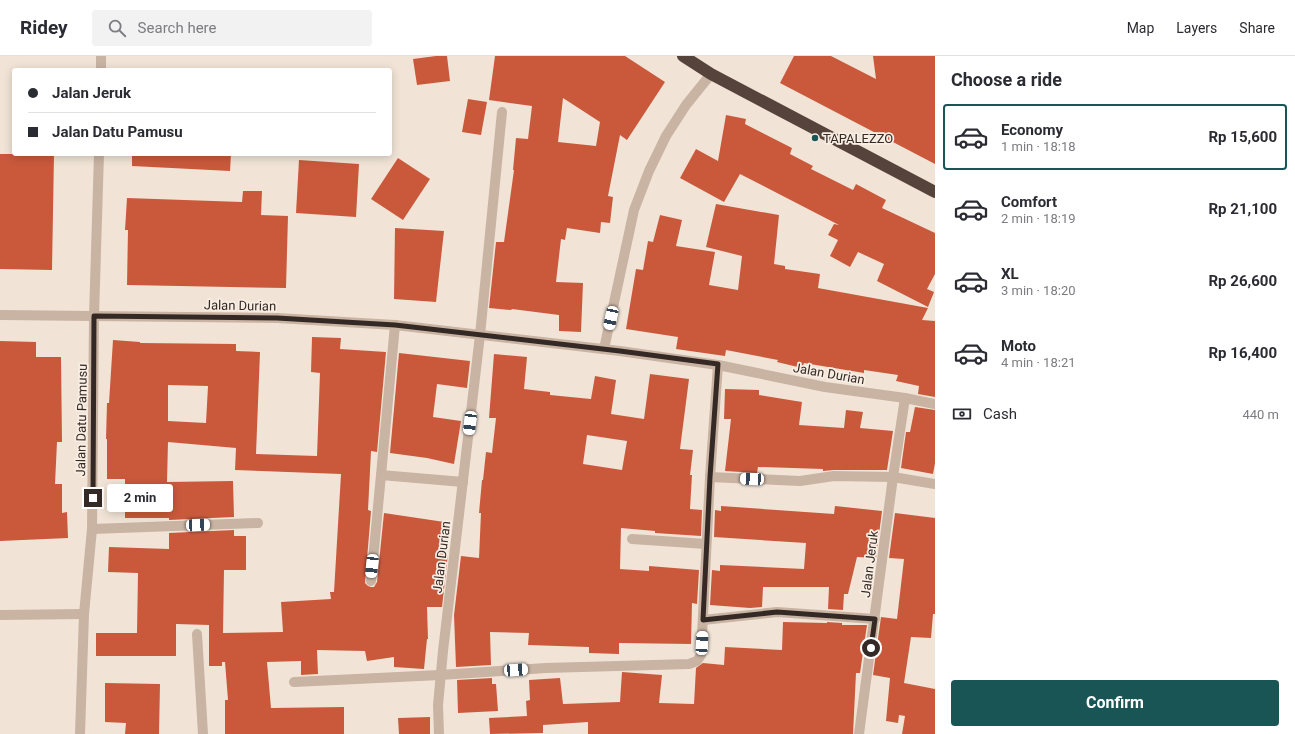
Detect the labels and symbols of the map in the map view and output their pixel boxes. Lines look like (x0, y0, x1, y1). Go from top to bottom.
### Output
place label: TAPALEZZO (823, 131, 893, 146)
marker: TAPALEZZO (810, 133, 820, 143)
street label: Jalan Durian (204, 297, 276, 314)
car (603, 305, 619, 331)
street label: Jalan Durian (792, 360, 866, 387)
street label: Jalan Datu Pamusu (73, 363, 90, 477)
car (463, 410, 477, 436)
car (740, 472, 764, 486)
callout: 2 min (107, 484, 173, 512)
route end (84, 489, 102, 507)
car (186, 519, 210, 531)
street label: Jalan Durian (430, 520, 453, 594)
street label: Jalan Jeruk (858, 529, 881, 598)
car (365, 553, 379, 579)
car (695, 631, 709, 655)
route start (862, 639, 880, 657)
car (504, 663, 528, 677)

